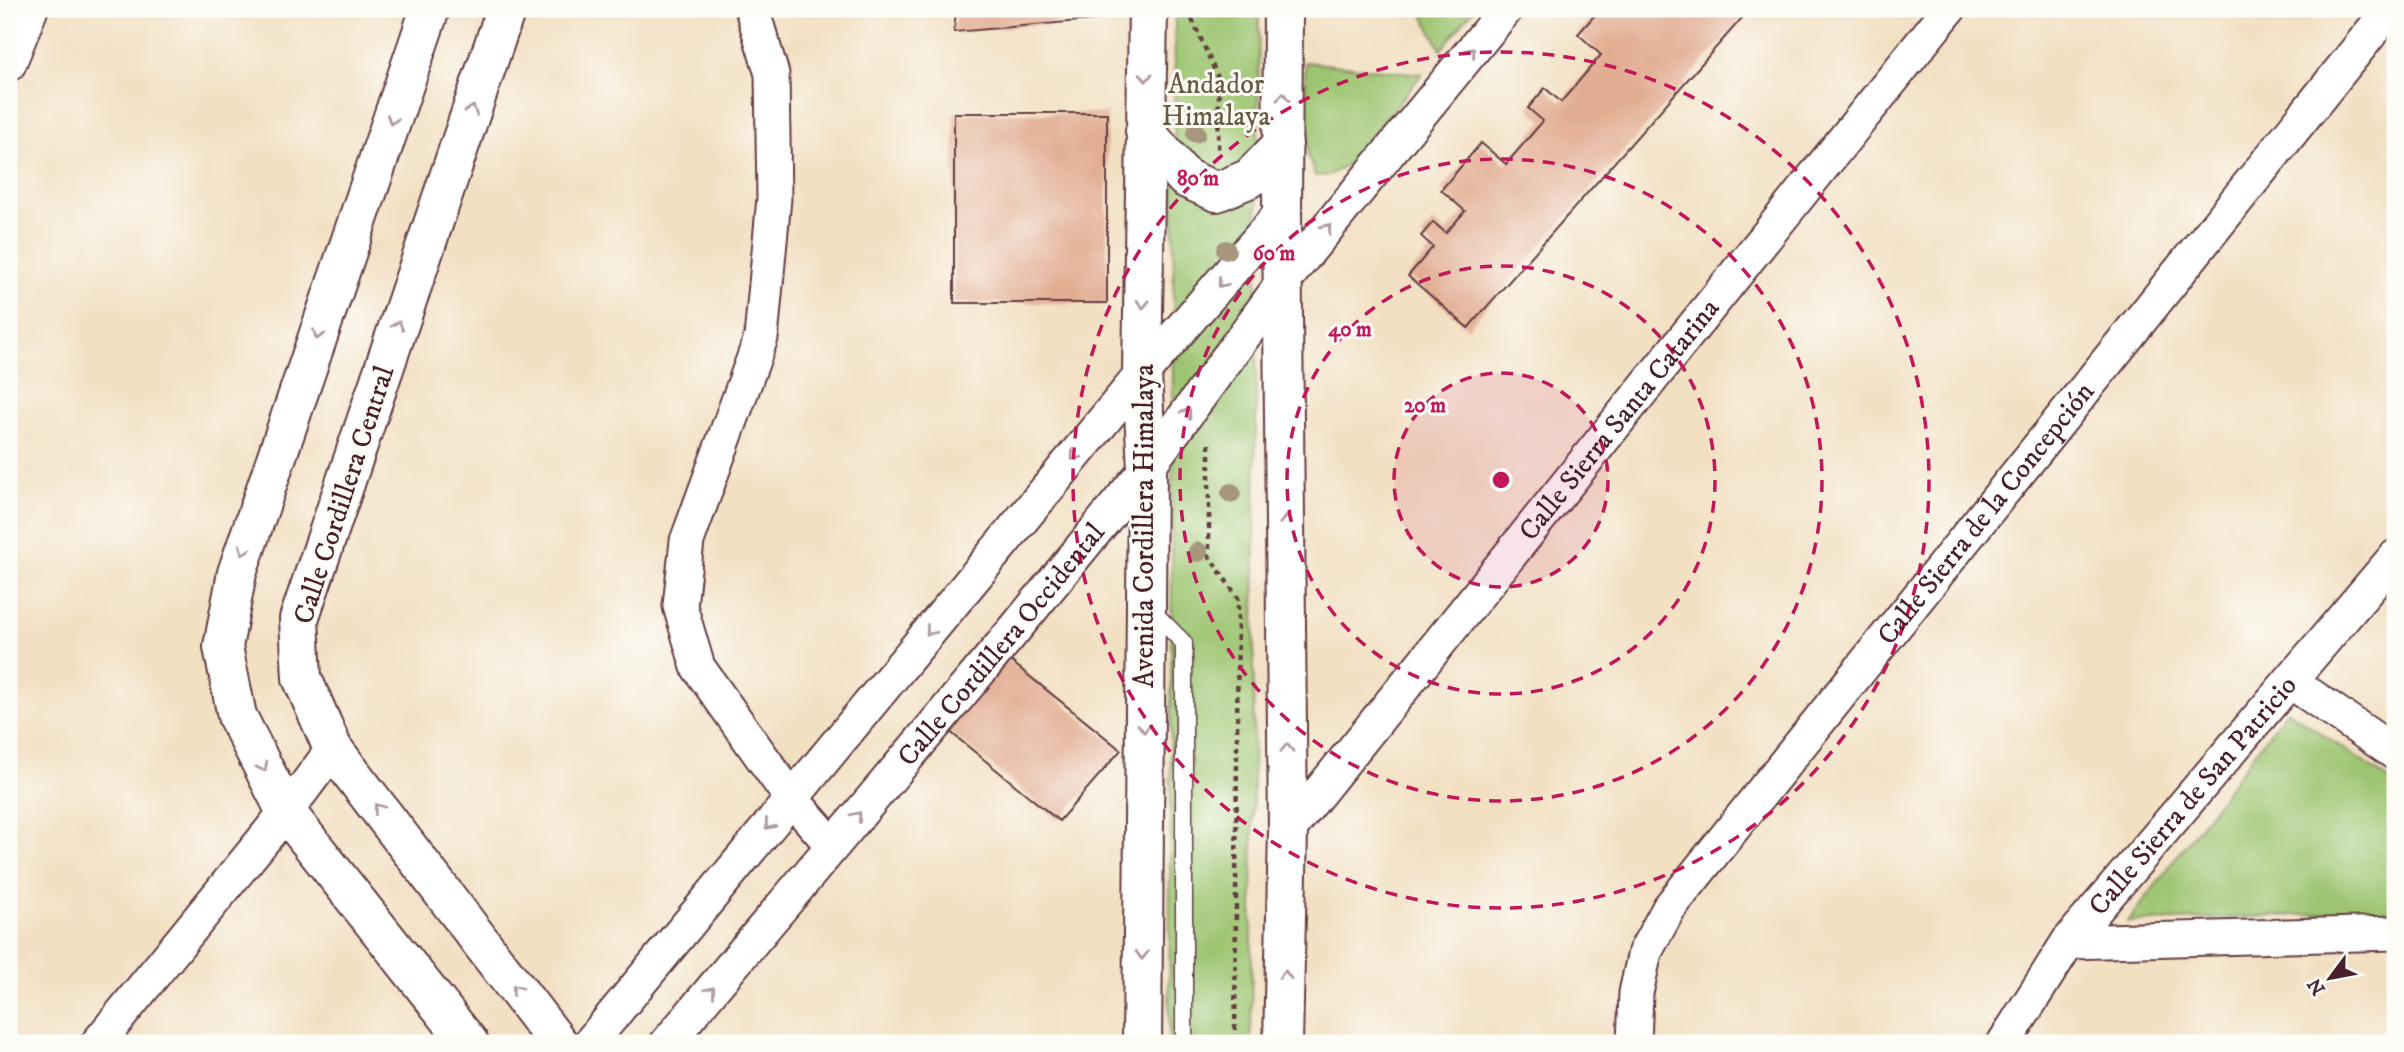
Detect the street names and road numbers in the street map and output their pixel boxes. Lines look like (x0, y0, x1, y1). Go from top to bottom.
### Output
street label: Calle Sierra Santa Catarina (1511, 291, 1727, 548)
street label: Calle Cordillera Central (286, 361, 402, 629)
street label: Avenida Cordillera Himalaya (1127, 364, 1162, 688)
street label: Calle Sierra de la Concepción (1869, 375, 2102, 652)
street label: Calle Cordillera Occidental (890, 515, 1113, 773)
street label: Calle Sierra de San Patricio (2081, 668, 2304, 922)

